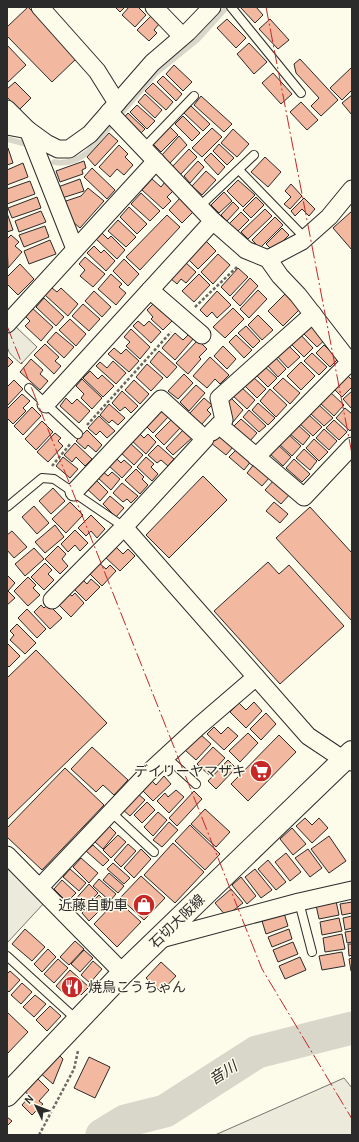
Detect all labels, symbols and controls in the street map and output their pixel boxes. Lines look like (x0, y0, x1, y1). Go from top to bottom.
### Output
supermarket icon: デイリーヤマザキ (248, 758, 274, 784)
place label: デイリーヤマザキ (134, 763, 246, 780)
street label: 石切大阪線 (146, 891, 208, 952)
shop icon: 近藤自動車 (131, 892, 157, 918)
place label: 近藤自動車 (58, 897, 128, 914)
restaurant icon: 焼鳥こうちゃん (59, 974, 85, 1000)
place label: 焼鳥こうちゃん (88, 979, 186, 996)
water label: 音川 (206, 1056, 242, 1089)
north arrow (16, 1086, 56, 1126)
text: N (22, 1092, 36, 1107)

